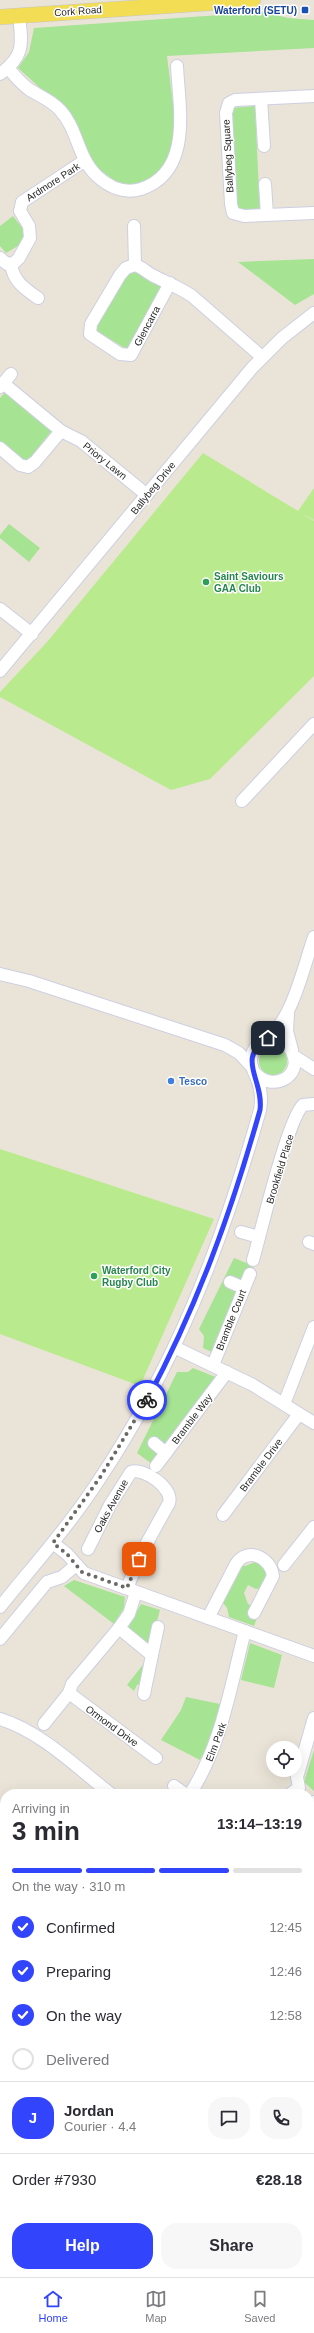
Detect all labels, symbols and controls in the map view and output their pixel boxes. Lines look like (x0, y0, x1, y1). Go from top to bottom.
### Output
street label: Cork Road (54, 4, 102, 18)
place label: Waterford (SETU) (214, 5, 297, 16)
marker: Waterford (SETU) (300, 5, 310, 15)
street label: Ballybeg Square (221, 119, 235, 193)
street label: Ardmore Park (24, 160, 83, 203)
street label: Glencarra (132, 304, 162, 348)
street label: Priory Lawn (81, 440, 129, 482)
street label: Ballybeg Drive (128, 459, 178, 517)
place label: Saint Saviours GAA Club (214, 571, 284, 594)
marker: Saint Saviours GAA Club (201, 577, 211, 587)
pin (251, 1021, 285, 1055)
icon: home (257, 1027, 279, 1049)
marker: Tesco (166, 1076, 176, 1086)
place label: Tesco (179, 1076, 207, 1087)
street label: Brookfield Place (264, 1132, 296, 1205)
place label: Waterford City Rugby Club (102, 1265, 171, 1288)
marker: Waterford City Rugby Club (89, 1271, 99, 1281)
street label: Bramble Court (214, 1288, 248, 1352)
courier (127, 1380, 167, 1420)
icon: bike (136, 1389, 158, 1411)
street label: Bramble Way (170, 1392, 214, 1446)
street label: Bramble Drive (238, 1436, 285, 1494)
street label: Oaks Avenue (92, 1477, 130, 1535)
pin (122, 1542, 156, 1576)
icon: bag (128, 1548, 150, 1570)
street label: Ormond Drive (84, 1703, 141, 1749)
street label: Elm Park (204, 1720, 229, 1763)
map controls (266, 1741, 302, 1777)
button: locate (266, 1741, 302, 1777)
text: Arriving in (12, 1801, 70, 1816)
text: 13:14–13:19 (217, 1815, 302, 1832)
text: 3 min (12, 1816, 80, 1846)
text: On the way · 310 m (12, 1879, 125, 1894)
icon: check (12, 1916, 34, 1938)
text: Confirmed (46, 1919, 115, 1936)
text: 12:45 (269, 1920, 302, 1935)
icon: check (12, 1960, 34, 1982)
text: Preparing (46, 1963, 111, 1980)
text: 12:46 (269, 1964, 302, 1979)
icon: check (12, 2004, 34, 2026)
text: On the way (46, 2007, 122, 2024)
text: 12:58 (269, 2008, 302, 2023)
text: Delivered (46, 2051, 109, 2068)
button: chat (208, 2097, 250, 2139)
button: phone (260, 2097, 302, 2139)
text: Jordan (64, 2102, 114, 2119)
text: J (29, 2109, 37, 2126)
text: Courier · 4.4 (64, 2119, 136, 2134)
text: Order #7930 (12, 2171, 96, 2188)
text: €28.18 (256, 2171, 302, 2188)
button: Help (12, 2223, 153, 2269)
button: Share (161, 2223, 302, 2269)
tab: Home (39, 2288, 68, 2324)
tab: Map (145, 2288, 167, 2324)
tab: Saved (244, 2288, 275, 2324)

